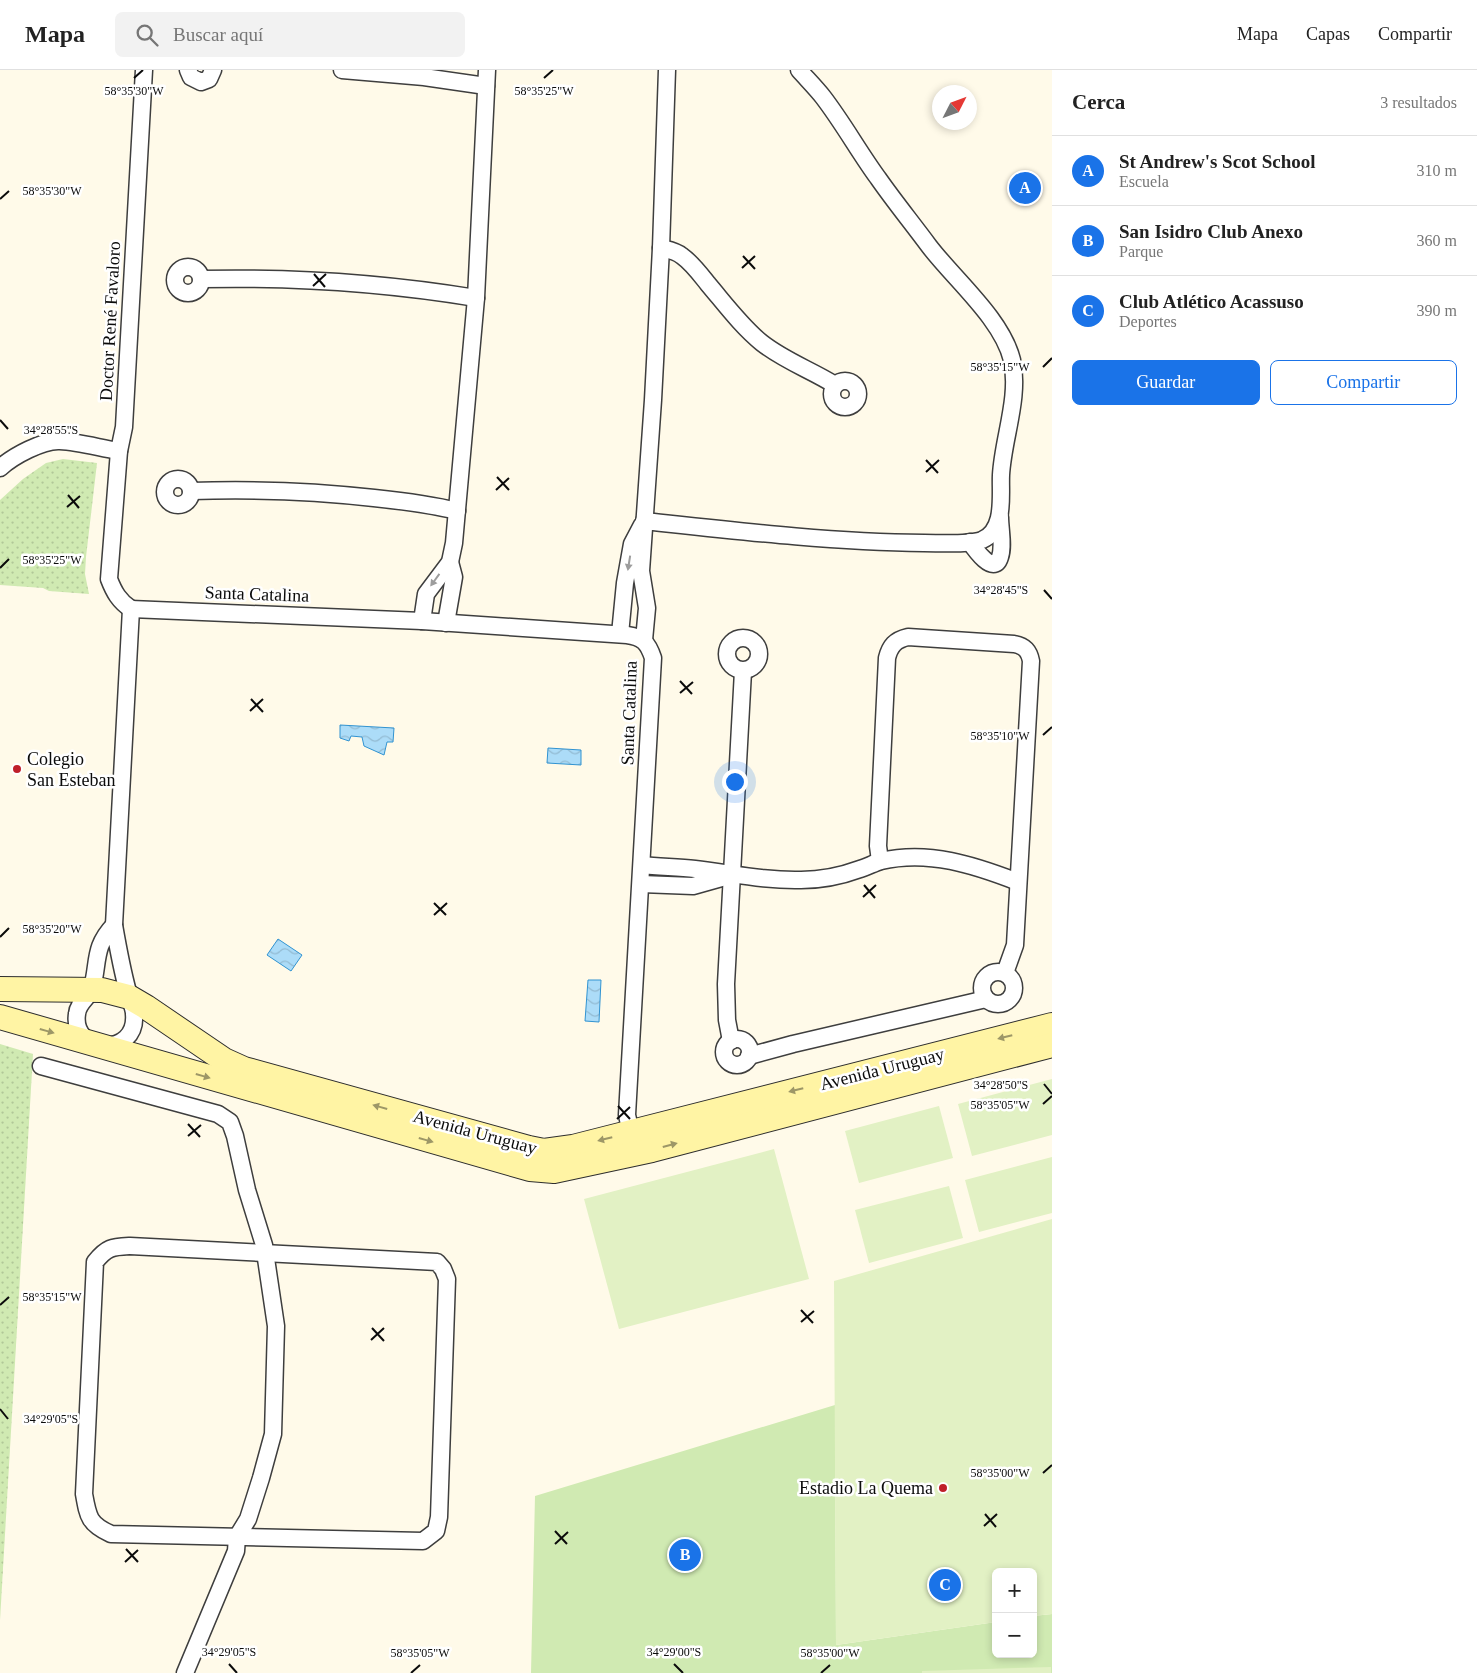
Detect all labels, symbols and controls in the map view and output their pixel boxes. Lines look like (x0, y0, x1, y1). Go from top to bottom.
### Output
search box (115, 12, 465, 57)
text: Mapa (25, 21, 85, 47)
icon: search (133, 21, 161, 49)
text: Buscar aquí (173, 24, 263, 45)
text: Mapa (1237, 24, 1278, 44)
text: Capas (1306, 24, 1350, 44)
text: Compartir (1378, 24, 1452, 44)
text: 58°35'30"W (104, 84, 164, 98)
text: 58°35'25"W (514, 84, 574, 98)
north arrow (932, 85, 977, 130)
text: Cerca (1072, 90, 1125, 114)
text: 3 resultados (1380, 94, 1457, 111)
text: St Andrew's Scot School (1119, 151, 1316, 172)
text: A (1082, 162, 1094, 179)
text: 310 m (1417, 162, 1457, 179)
pin: A (1009, 169, 1041, 207)
text: Escuela (1119, 173, 1169, 190)
text: 58°35'30"W (22, 184, 82, 198)
text: San Isidro Club Anexo (1119, 221, 1303, 242)
text: B (1083, 232, 1093, 249)
text: 360 m (1417, 232, 1457, 249)
street label: Doctor René Favaloro (96, 241, 124, 401)
text: Parque (1119, 243, 1163, 260)
text: Club Atlético Acassuso (1119, 291, 1304, 312)
text: C (1082, 302, 1094, 319)
text: 390 m (1417, 302, 1457, 319)
text: Deportes (1119, 313, 1177, 330)
text: 58°35'15"W (970, 360, 1030, 374)
button: Guardar (1072, 360, 1260, 405)
button: Compartir (1270, 360, 1457, 405)
text: 34°28'55"S (24, 423, 78, 437)
text: 58°35'25"W (22, 553, 82, 567)
one-way arrow (624, 555, 632, 571)
one-way arrow (430, 573, 440, 587)
street label: Santa Catalina (204, 582, 310, 606)
text: 34°28'45"S (974, 583, 1028, 597)
street label: Santa Catalina (617, 660, 641, 766)
text: 58°35'10"W (970, 729, 1030, 743)
place label: Colegio San Esteban (27, 749, 115, 790)
marker: Colegio San Esteban (11, 763, 23, 775)
your location (722, 769, 748, 795)
text: 58°35'20"W (22, 922, 82, 936)
one-way arrow (39, 1027, 54, 1035)
one-way arrow (997, 1034, 1012, 1042)
street label: Avenida Uruguay (818, 1044, 946, 1094)
one-way arrow (196, 1072, 211, 1080)
text: 34°28'50"S (974, 1078, 1028, 1092)
one-way arrow (789, 1087, 804, 1095)
text: 58°35'05"W (970, 1098, 1030, 1112)
one-way arrow (372, 1102, 387, 1110)
street label: Avenida Uruguay (411, 1106, 539, 1158)
one-way arrow (598, 1135, 613, 1143)
one-way arrow (419, 1136, 434, 1144)
one-way arrow (662, 1141, 677, 1149)
text: 58°35'15"W (22, 1290, 82, 1304)
text: 34°29'05"S (24, 1412, 78, 1426)
text: 58°35'00"W (970, 1466, 1030, 1480)
place label: Estadio La Quema (799, 1478, 933, 1498)
marker: Estadio La Quema (937, 1482, 949, 1494)
pin: B (669, 1536, 701, 1574)
pin: C (929, 1566, 961, 1604)
map controls (992, 1568, 1037, 1658)
button: + (992, 1568, 1037, 1613)
button: − (992, 1613, 1037, 1658)
text: 34°29'05"S (202, 1645, 256, 1659)
text: 34°29'00"S (647, 1645, 701, 1659)
text: 58°35'05"W (390, 1646, 450, 1660)
text: 58°35'00"W (800, 1646, 860, 1660)

